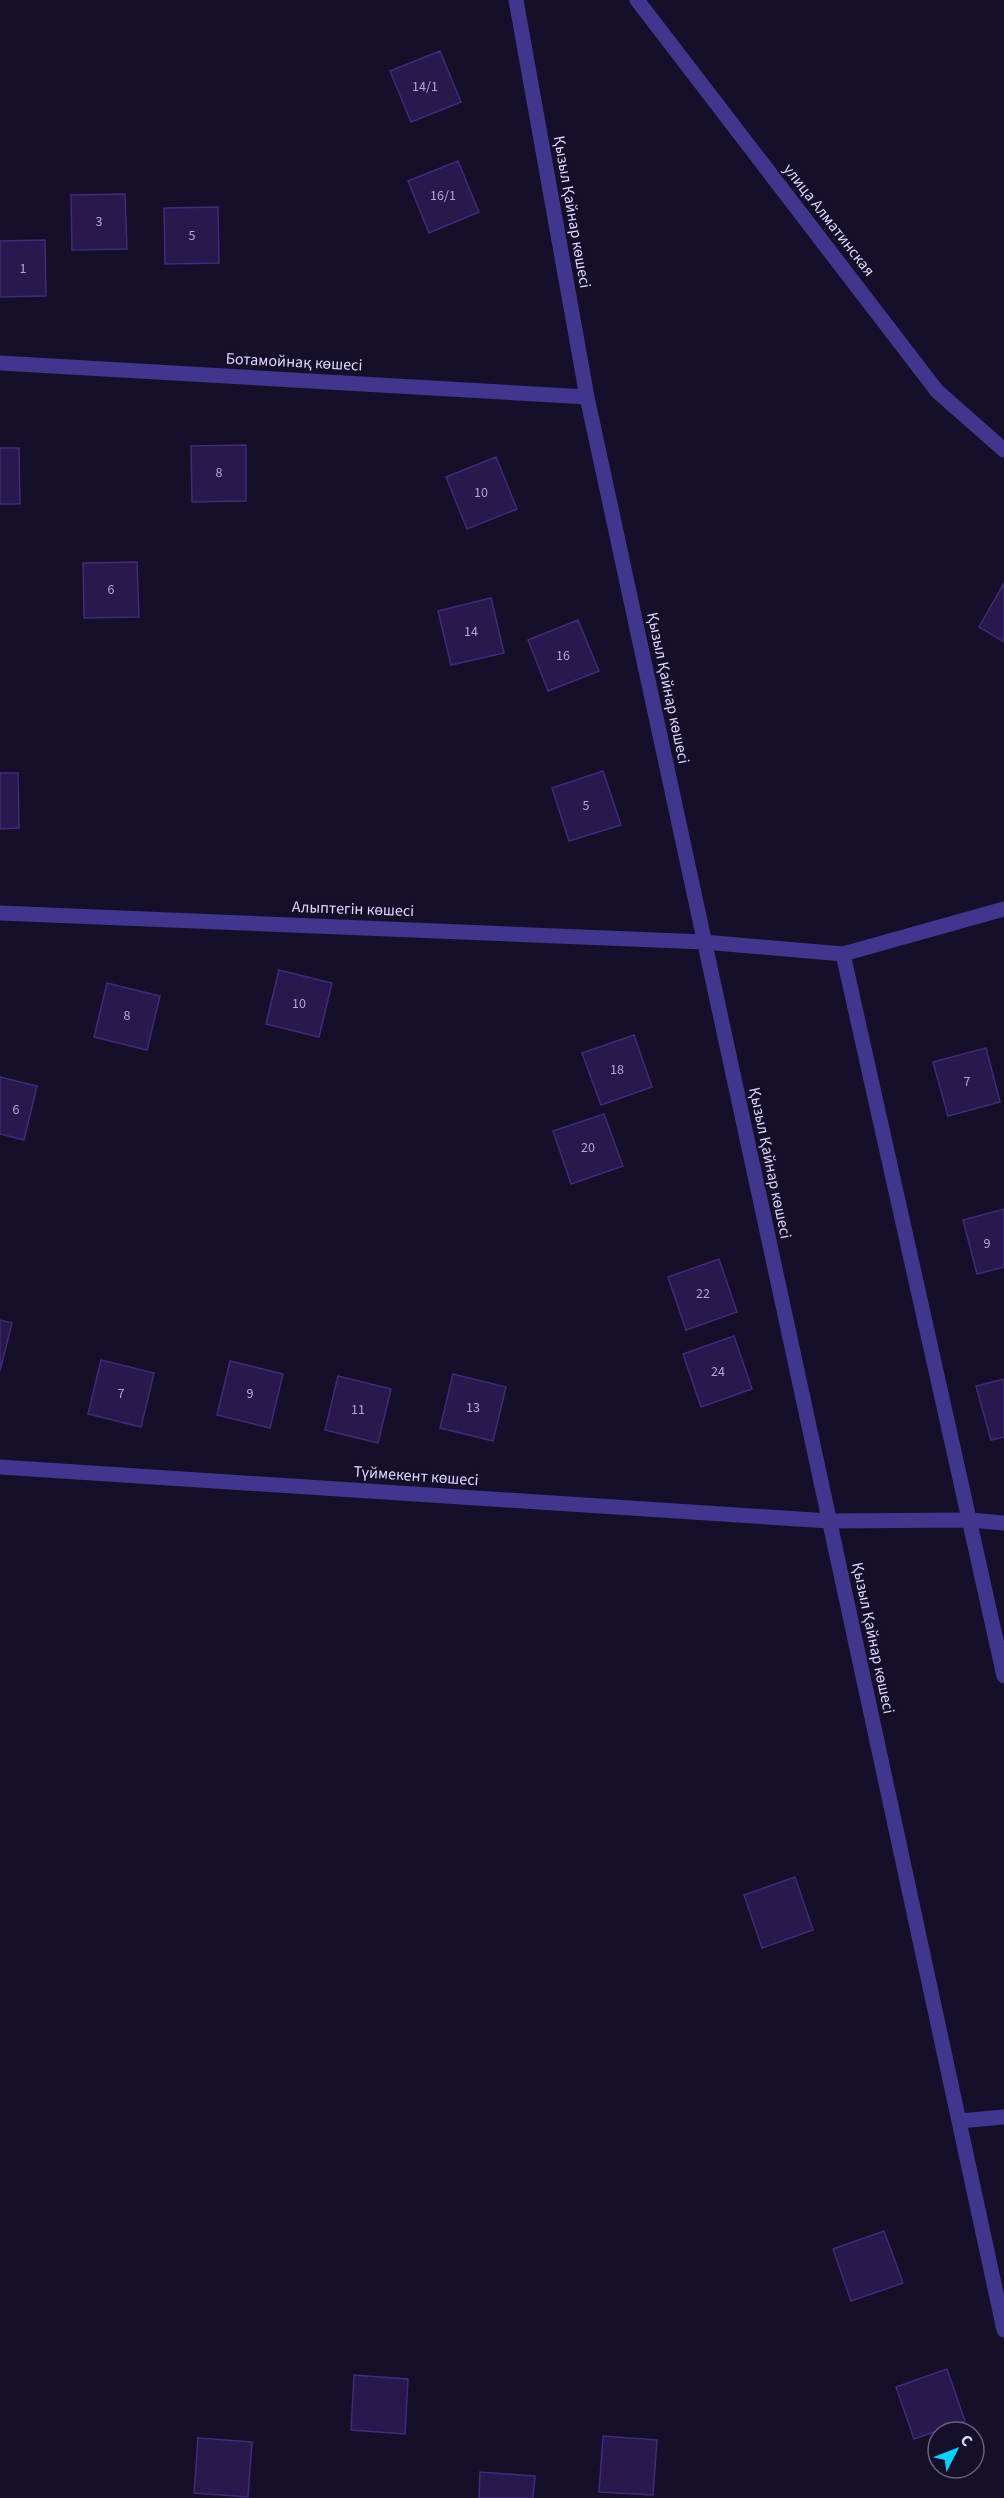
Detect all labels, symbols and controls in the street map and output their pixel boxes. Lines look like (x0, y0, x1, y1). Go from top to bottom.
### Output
house number: 14/1 (412, 77, 438, 97)
street label: Қызыл Қайнар көшесі (548, 134, 596, 290)
street label: улица Алматинская (778, 159, 880, 281)
house number: 16/1 (430, 186, 456, 206)
house number: 3 (96, 212, 103, 232)
house number: 5 (189, 226, 196, 246)
house number: 1 (20, 259, 27, 279)
street label: Ботамойнақ көшесі (225, 347, 363, 377)
house number: 8 (216, 463, 223, 483)
house number: 10 (474, 483, 488, 503)
house number: 6 (108, 580, 115, 600)
street label: Қызыл Қайнар көшесі (641, 610, 695, 766)
house number: 14 (464, 622, 478, 642)
house number: 16 (556, 646, 570, 666)
house number: 5 (583, 796, 590, 816)
street label: Алыптегін көшесі (291, 896, 415, 922)
house number: 10 (292, 994, 306, 1014)
house number: 8 (124, 1006, 131, 1026)
house number: 18 (610, 1060, 624, 1080)
house number: 7 (964, 1072, 971, 1092)
street label: Қызыл Қайнар көшесі (743, 1085, 797, 1241)
house number: 6 (13, 1100, 20, 1120)
house number: 20 (581, 1138, 595, 1158)
house number: 9 (984, 1234, 991, 1254)
house number: 22 (696, 1284, 710, 1304)
house number: 24 (711, 1362, 725, 1382)
house number: 7 (118, 1384, 125, 1404)
house number: 9 (247, 1384, 254, 1404)
house number: 13 (466, 1398, 480, 1418)
house number: 11 (351, 1400, 365, 1420)
street label: Түймекент көшесі (353, 1461, 479, 1491)
street label: Қызыл Қайнар көшесі (846, 1560, 900, 1716)
north arrow (926, 2420, 986, 2480)
text: С (955, 2430, 978, 2451)

